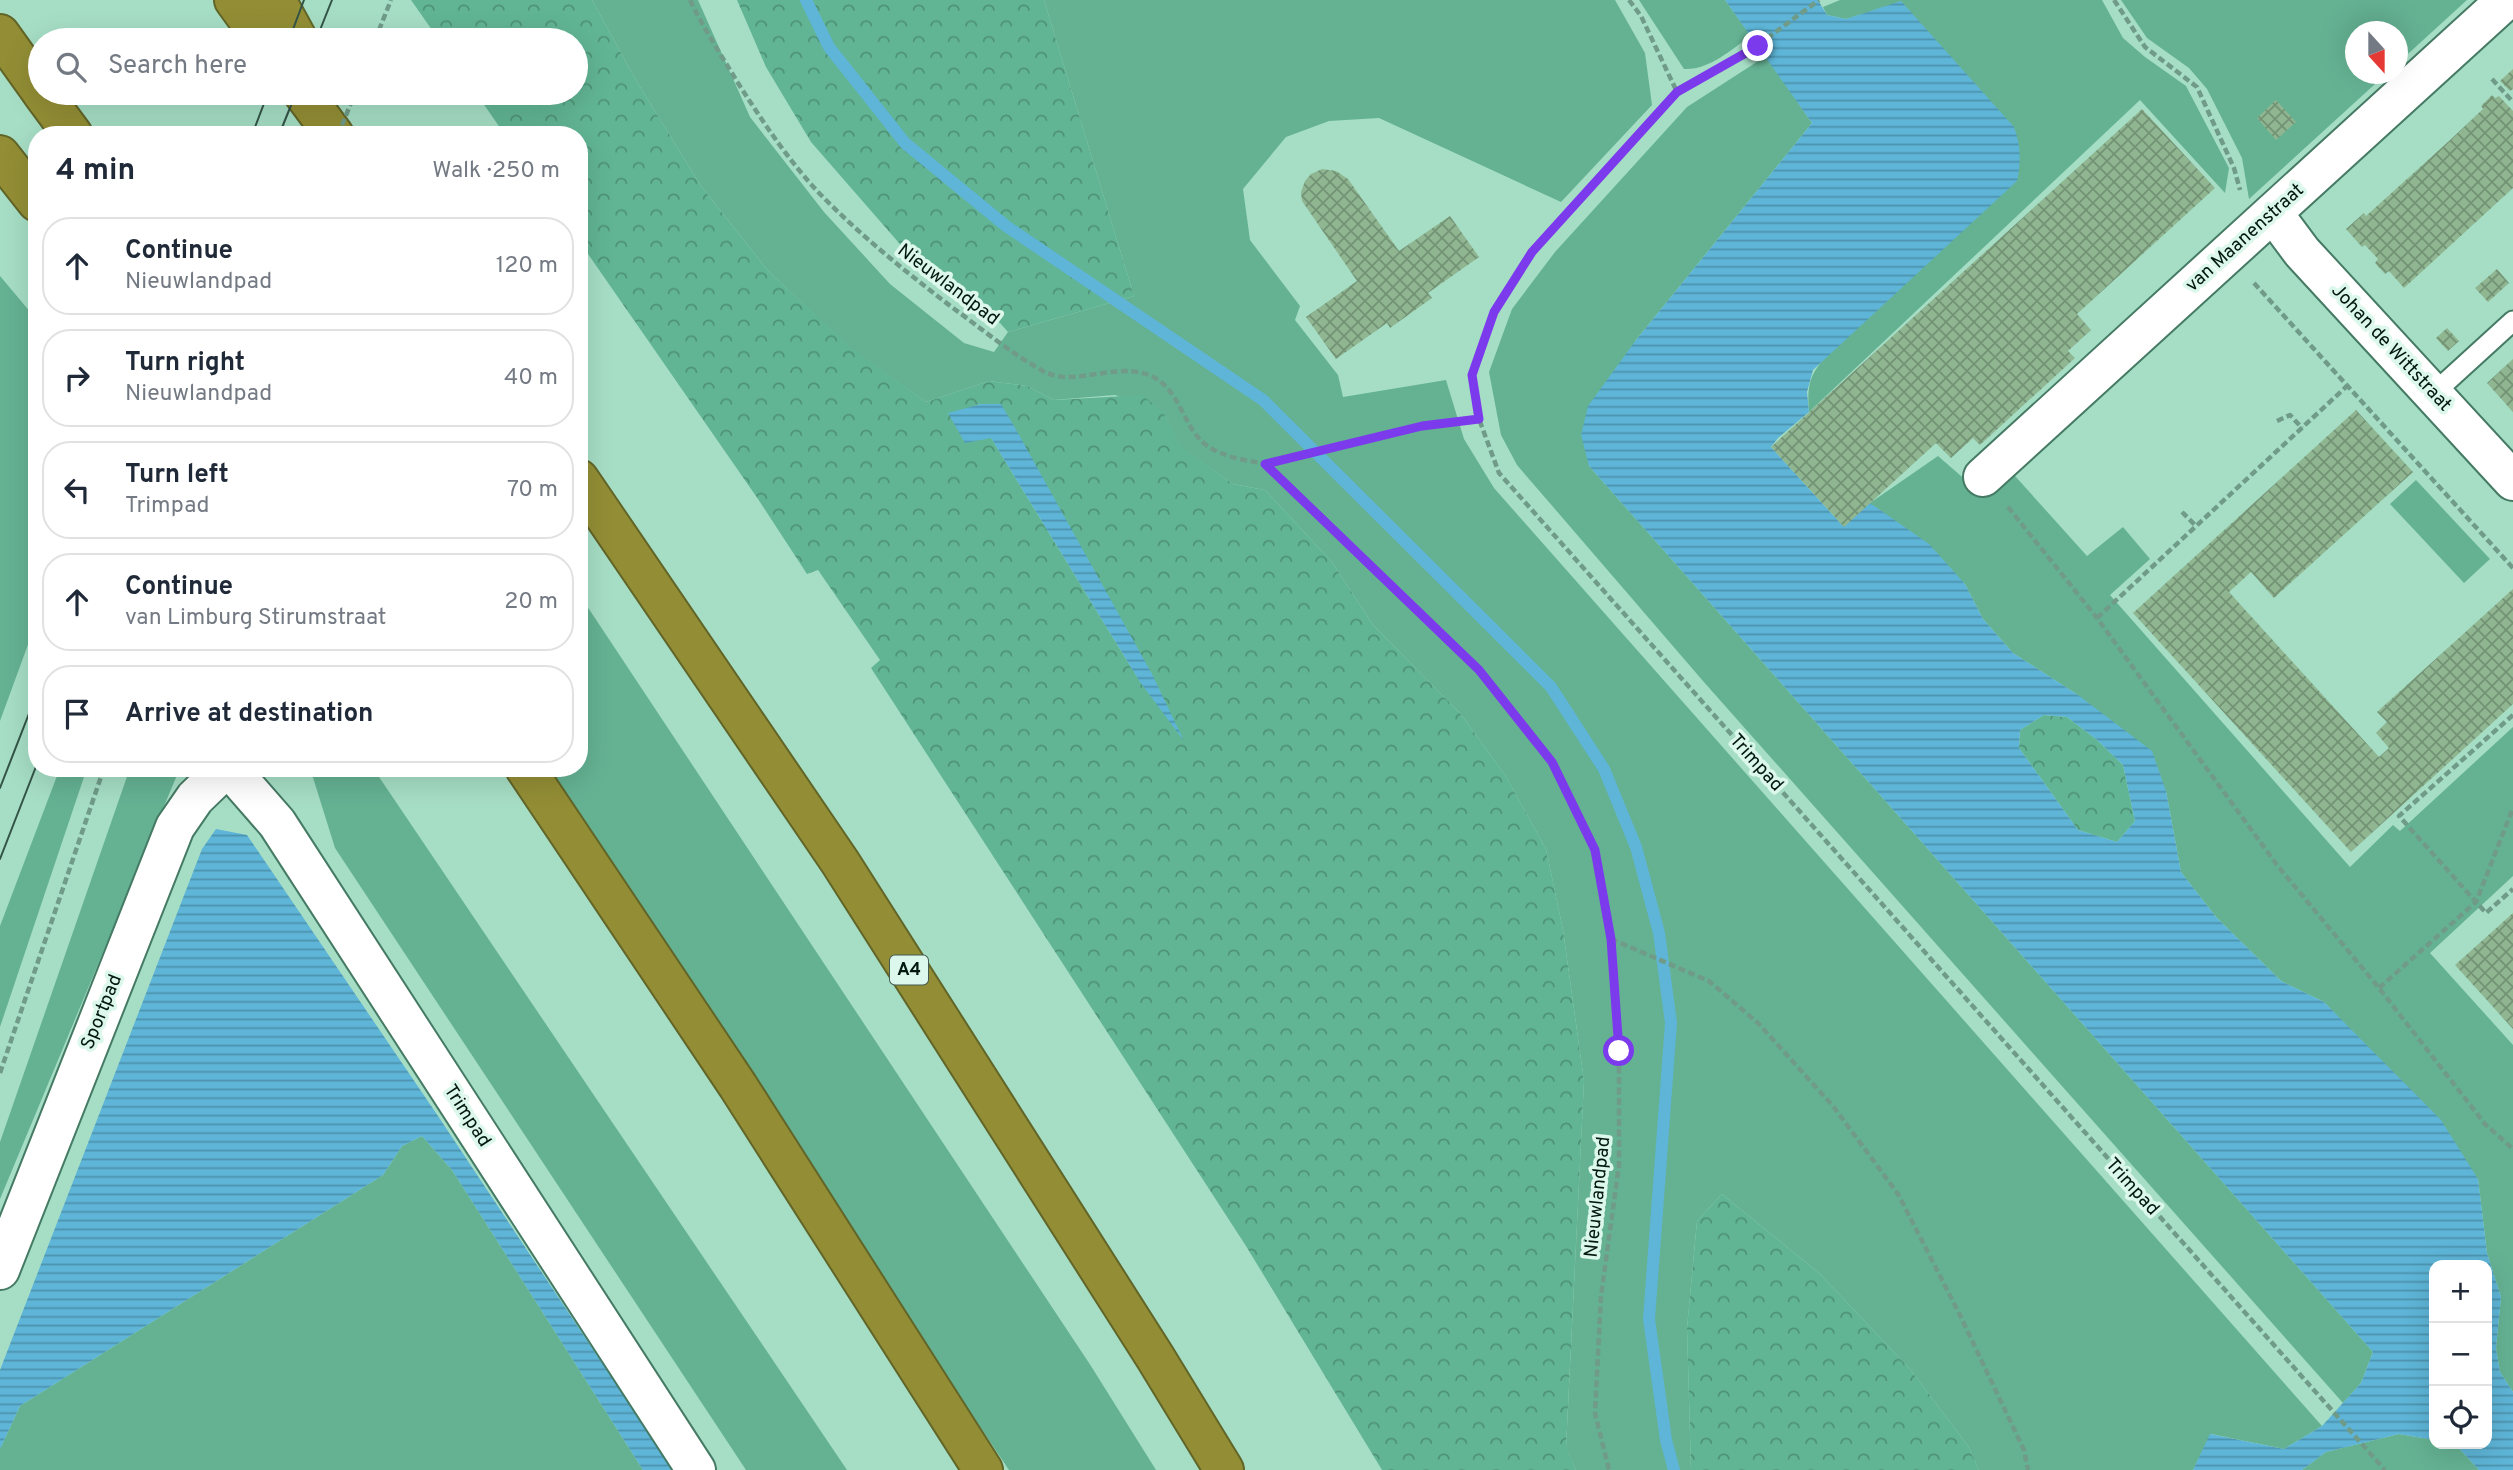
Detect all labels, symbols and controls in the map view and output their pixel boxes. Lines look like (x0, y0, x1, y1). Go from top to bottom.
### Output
north arrow (2345, 21, 2408, 84)
search box (28, 28, 588, 105)
route end (1742, 30, 1773, 61)
icon: search (52, 48, 90, 86)
text: Search here (108, 50, 247, 83)
text: 4 min (56, 153, 135, 190)
text: Walk · 250 m (432, 157, 560, 186)
street label: van Maanenstraat (2181, 179, 2309, 297)
text: Continue (125, 235, 233, 268)
street label: Nieuwlandpad (892, 239, 1004, 331)
icon: ahead (58, 247, 96, 285)
text: 120 m (496, 252, 558, 281)
text: Nieuwlandpad (125, 268, 272, 297)
street label: Johan de Wittstraat (2326, 279, 2456, 417)
text: Turn right (125, 347, 245, 380)
icon: right (58, 359, 96, 397)
text: 40 m (504, 364, 558, 393)
text: Nieuwlandpad (125, 380, 272, 409)
text: Turn left (125, 459, 229, 492)
icon: left (58, 471, 96, 509)
text: 70 m (507, 476, 558, 505)
text: Trimpad (125, 492, 210, 521)
text: Continue (125, 571, 233, 604)
icon: ahead (58, 583, 96, 621)
text: 20 m (504, 588, 558, 617)
text: van Limburg Stirumstraat (125, 604, 386, 633)
icon: arrive (58, 695, 96, 733)
text: Arrive at destination (125, 698, 373, 731)
street label: Trimpad (1724, 729, 1788, 797)
road number: A4 (890, 956, 928, 985)
street label: Sportpad (76, 971, 128, 1053)
route start (1603, 1035, 1634, 1066)
street label: Trimpad (438, 1080, 496, 1152)
street label: Nieuwlandpad (1580, 1135, 1616, 1259)
street label: Trimpad (2100, 1153, 2164, 1221)
map controls (2429, 1260, 2492, 1449)
button: + (2429, 1260, 2492, 1323)
button: − (2429, 1323, 2492, 1386)
button: locate (2429, 1386, 2492, 1449)

